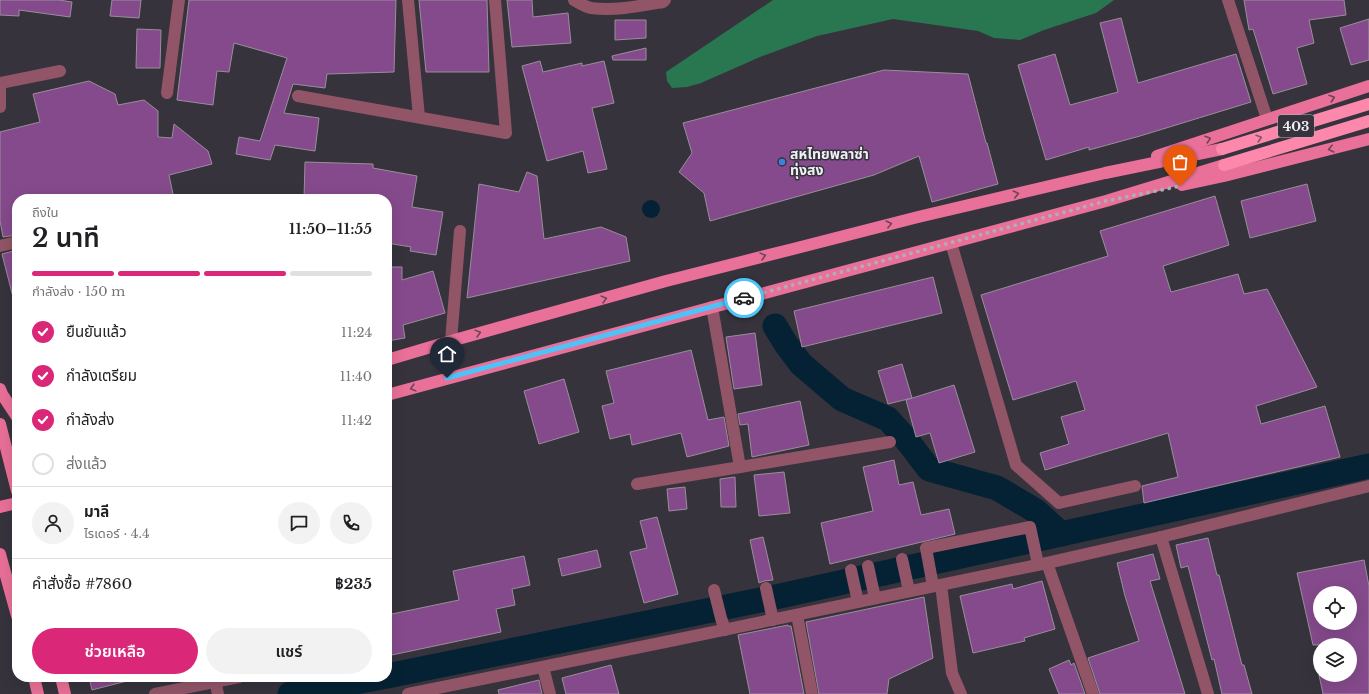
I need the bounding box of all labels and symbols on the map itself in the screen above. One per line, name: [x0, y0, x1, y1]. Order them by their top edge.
one-way arrow: [1328, 95, 1335, 103]
road number: 403: [1278, 115, 1314, 137]
one-way arrow: [1256, 134, 1263, 143]
one-way arrow: [1205, 135, 1212, 144]
one-way arrow: [1328, 144, 1334, 152]
place label: สหไทยพลาซ่า ทุ่งสง: [790, 145, 869, 179]
pin: [1163, 145, 1197, 186]
marker: สหไทยพลาซ่า ทุ่งสง: [777, 157, 787, 167]
one-way arrow: [1012, 191, 1019, 199]
one-way arrow: [886, 221, 892, 229]
one-way arrow: [760, 253, 766, 261]
courier: [724, 278, 764, 318]
one-way arrow: [600, 295, 607, 304]
one-way arrow: [475, 330, 481, 338]
pin: [430, 337, 464, 378]
one-way arrow: [410, 383, 417, 392]

